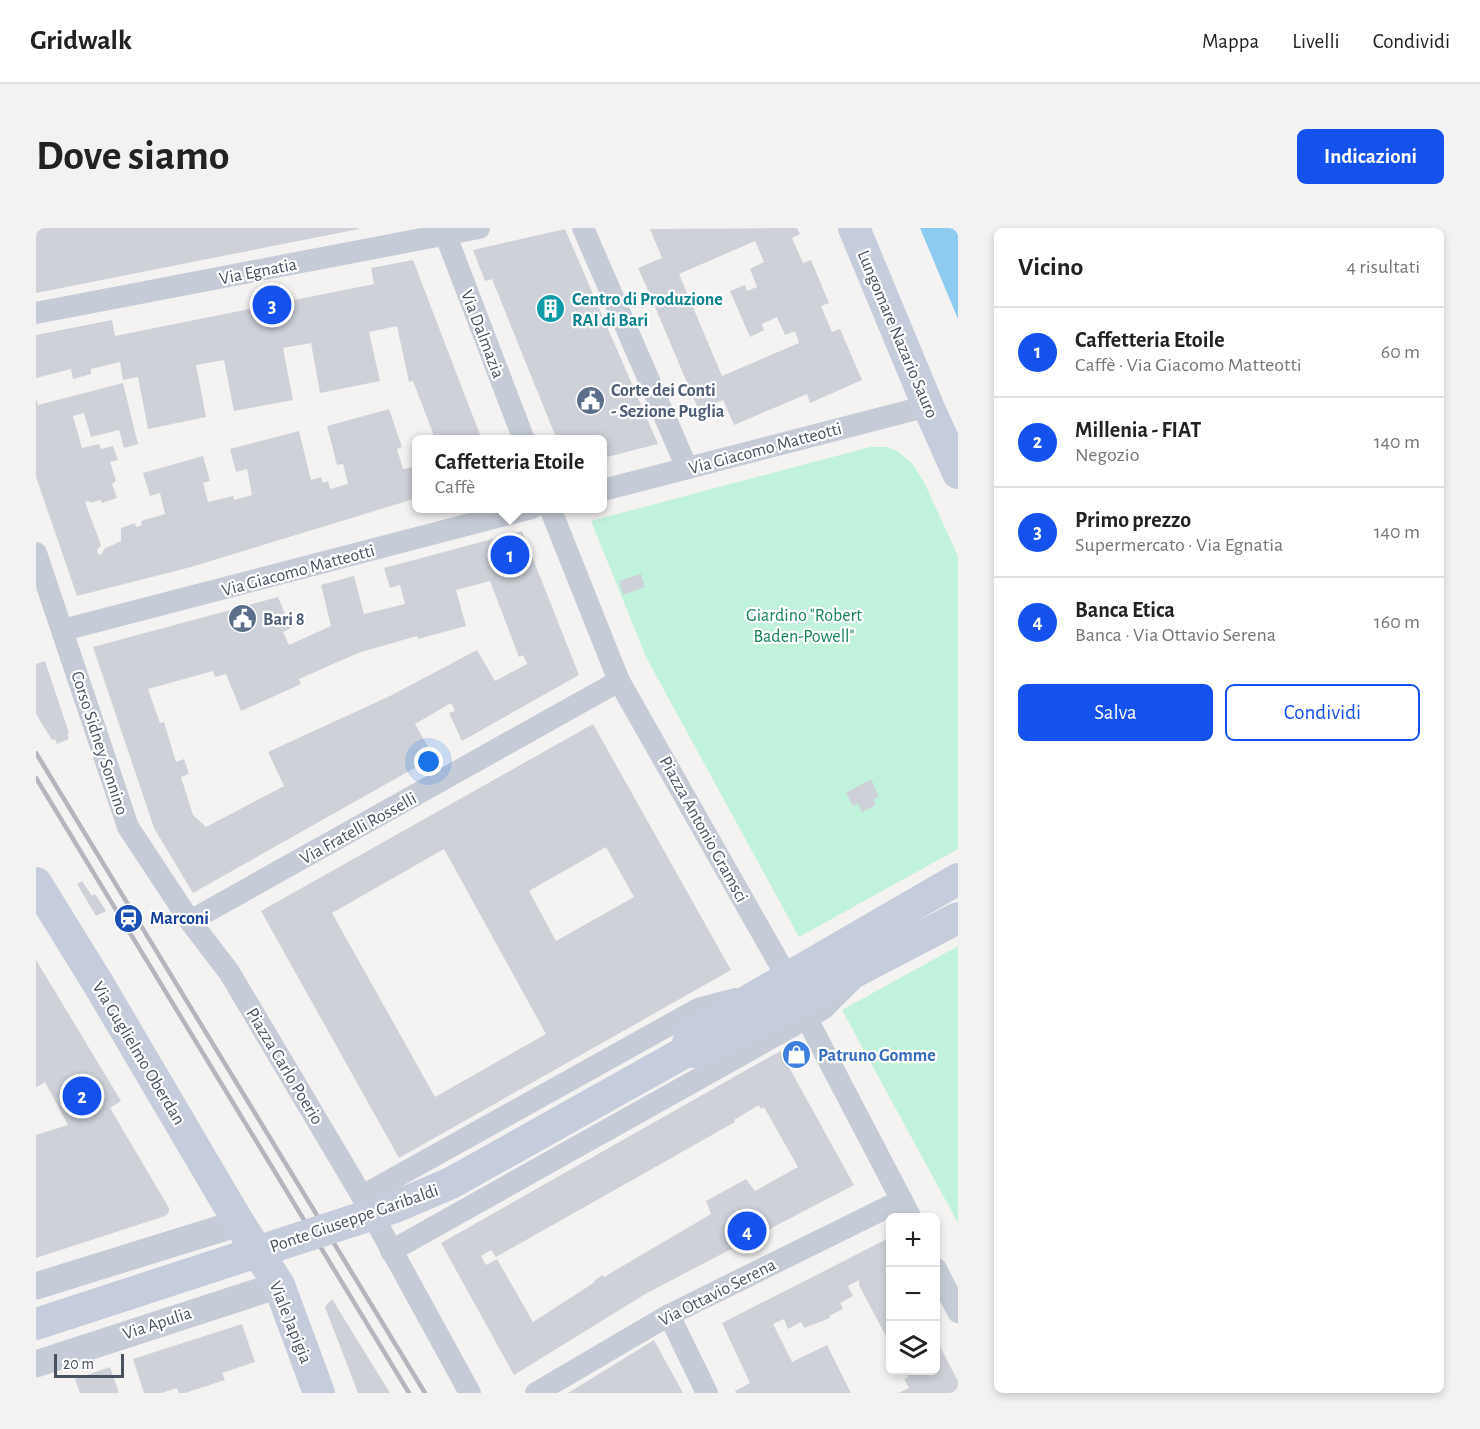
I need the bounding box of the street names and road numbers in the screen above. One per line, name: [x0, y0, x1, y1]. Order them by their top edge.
street label: Lungomare Nazario Sauro: [854, 248, 941, 421]
street label: Via Egnatia: [218, 256, 298, 288]
street label: Via Dalmazia: [457, 288, 507, 381]
street label: Via Giacomo Matteotti: [687, 420, 844, 478]
street label: Via Giacomo Matteotti: [220, 542, 377, 600]
street label: Corso Sidney Sonnino: [67, 669, 131, 818]
street label: Piazza Antonio Gramsci: [656, 753, 751, 905]
street label: Via Fratelli Rosselli: [297, 790, 420, 868]
street label: Via Guglielmo Oberdan: [88, 979, 188, 1128]
street label: Piazza Carlo Poerio: [242, 1005, 326, 1128]
street label: Ponte Giuseppe Garibaldi: [268, 1182, 441, 1256]
street label: Via Ottavio Serena: [656, 1256, 779, 1330]
street label: Viale Japigia: [265, 1279, 315, 1366]
street label: Via Apulia: [121, 1304, 194, 1344]

